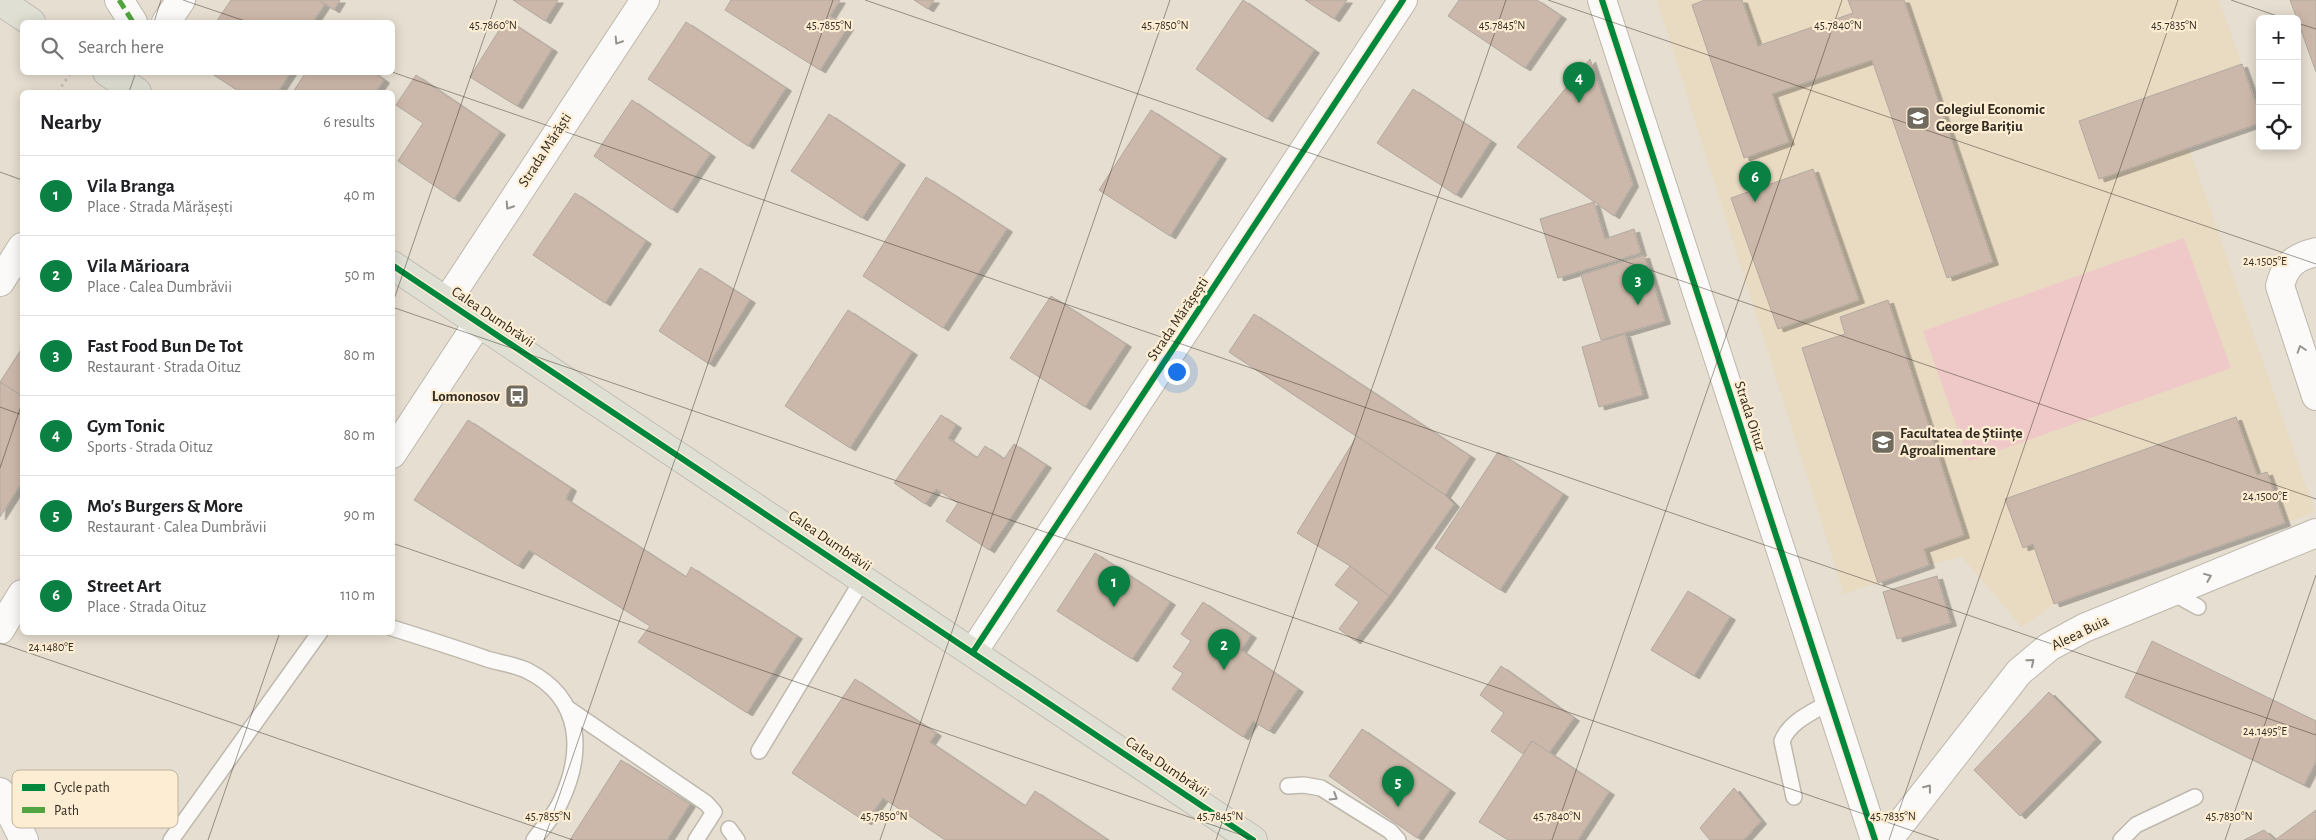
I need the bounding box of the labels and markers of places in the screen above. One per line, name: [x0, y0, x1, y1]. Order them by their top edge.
pin: 4: [1563, 62, 1595, 103]
place label: Colegiul Economic George Barițiu: [1936, 102, 2045, 135]
school or university icon: Colegiul Economic George Barițiu: [1905, 105, 1931, 131]
pin: 6: [1739, 161, 1771, 202]
pin: 3: [1622, 264, 1654, 305]
bus stop icon: Lomonosov: [504, 383, 530, 409]
place label: Lomonosov: [432, 389, 500, 404]
place label: Facultatea de Științe Agroalimentare: [1900, 426, 2023, 458]
school or university icon: Facultatea de Științe Agroalimentare: [1870, 429, 1896, 455]
pin: 1: [1098, 566, 1130, 607]
pin: 2: [1208, 629, 1240, 670]
pin: 5: [1382, 766, 1414, 807]

